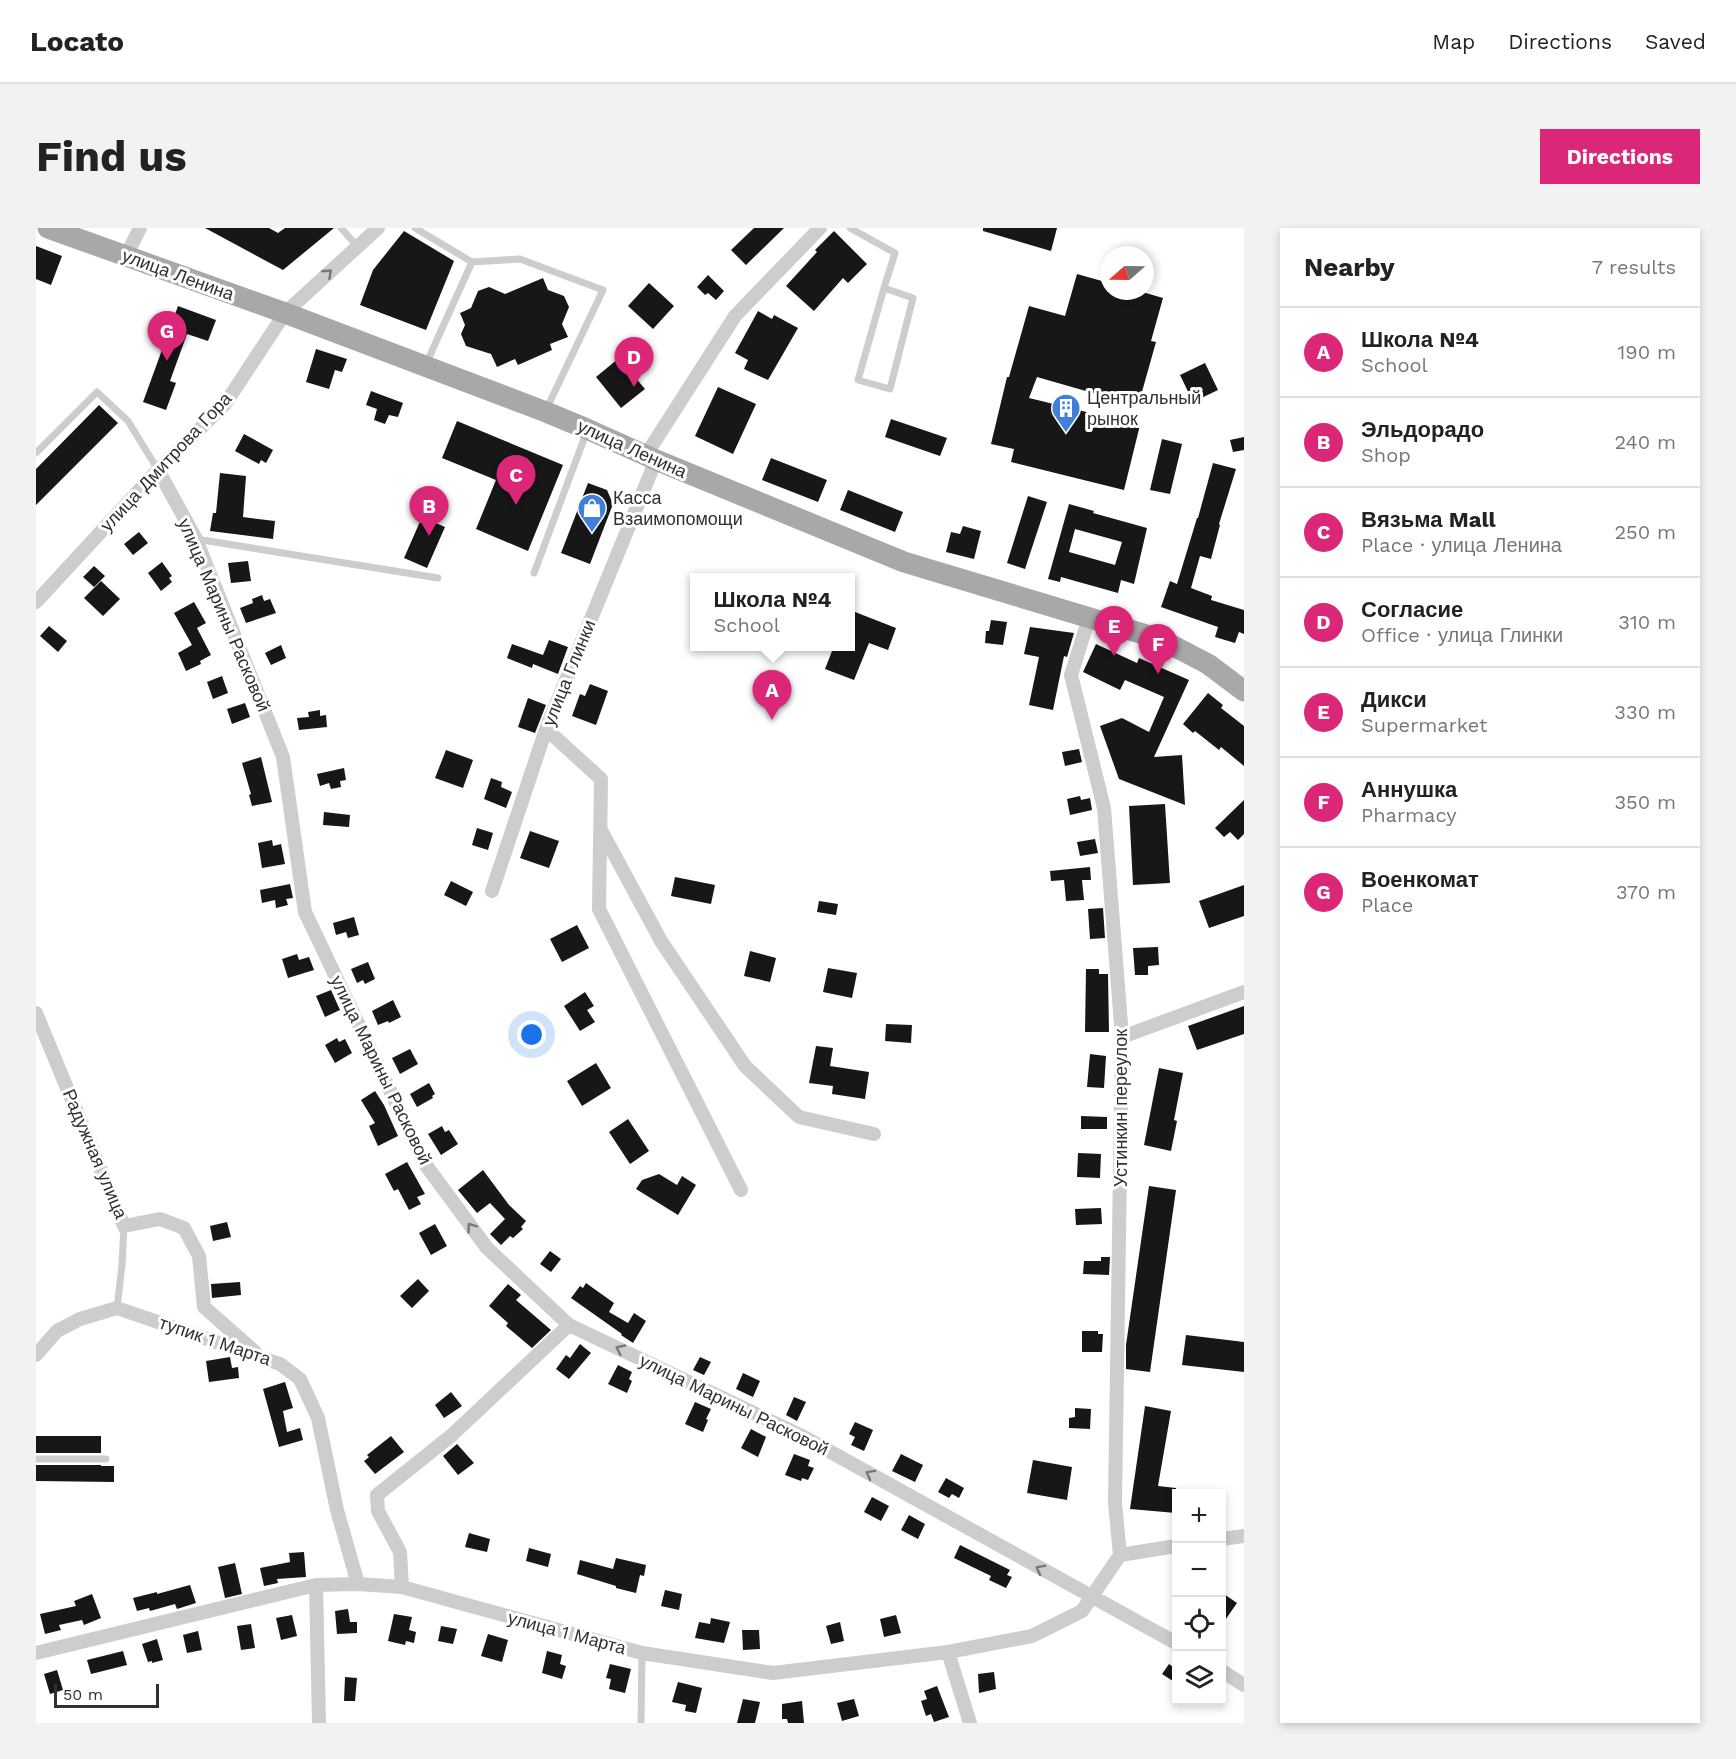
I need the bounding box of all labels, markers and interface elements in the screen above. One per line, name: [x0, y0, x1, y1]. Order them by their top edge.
text: Locato: [30, 25, 124, 58]
text: Map: [1432, 29, 1475, 54]
text: Directions: [1508, 29, 1612, 54]
text: Saved: [1645, 29, 1706, 54]
button: Directions: [1540, 129, 1700, 184]
text: Find us: [36, 132, 187, 181]
street label: улица Ленина: [119, 245, 238, 305]
north arrow: [1100, 246, 1154, 300]
text: Nearby: [1304, 252, 1395, 282]
text: 7 results: [1592, 255, 1676, 279]
one-way arrow: [321, 269, 331, 280]
pin: G: [148, 312, 186, 361]
text: Школа №4: [1361, 327, 1479, 352]
pin: D: [614, 338, 654, 387]
text: A: [1317, 340, 1330, 364]
text: 190 m: [1618, 340, 1676, 364]
text: School: [1361, 353, 1428, 377]
street label: улица Дмитрова Гора: [96, 387, 236, 536]
place label: Центральный рынок: [1087, 387, 1201, 429]
building icon: Центральный рынок: [1050, 392, 1082, 434]
street label: улица Ленина: [574, 415, 691, 482]
text: Эльдорадо: [1361, 417, 1484, 442]
text: B: [1317, 430, 1330, 454]
text: 240 m: [1614, 430, 1676, 454]
text: Shop: [1361, 443, 1411, 467]
pin: C: [496, 456, 536, 505]
pin: B: [410, 486, 448, 536]
place label: Касса Взаимопомощи: [613, 487, 743, 529]
shop icon: Касса Взаимопомощи: [576, 492, 608, 534]
text: Вязьма Mall: [1361, 507, 1496, 532]
street label: улица Марины Расковой: [174, 515, 275, 715]
text: C: [1317, 520, 1330, 544]
text: 250 m: [1614, 520, 1676, 544]
text: Place · улица Ленина: [1361, 533, 1562, 557]
popup: [690, 573, 855, 651]
text: Школа №4: [713, 587, 832, 612]
text: Согласие: [1361, 597, 1463, 622]
pin: E: [1094, 606, 1134, 656]
text: D: [1316, 610, 1331, 634]
text: 310 m: [1618, 610, 1676, 634]
text: School: [713, 613, 780, 637]
street label: улица Глинки: [538, 617, 599, 729]
text: Office · улица Глинки: [1361, 623, 1563, 647]
pin: F: [1138, 624, 1178, 674]
pin: A: [752, 670, 792, 720]
text: Дикси: [1361, 687, 1427, 712]
text: E: [1317, 700, 1330, 724]
text: 330 m: [1614, 700, 1676, 724]
text: Supermarket: [1361, 713, 1487, 737]
text: Аннушка: [1361, 777, 1457, 802]
text: F: [1317, 790, 1330, 814]
text: 350 m: [1614, 790, 1676, 814]
text: Pharmacy: [1361, 803, 1457, 827]
text: Военкомат: [1361, 867, 1479, 892]
text: G: [1316, 880, 1331, 904]
text: 370 m: [1616, 880, 1676, 904]
text: Place: [1361, 893, 1413, 917]
street label: улица Марины Расковой: [326, 972, 436, 1168]
your location: [517, 1020, 546, 1049]
street label: Устинкин переулок: [1110, 1029, 1131, 1187]
street label: Радужная улица: [59, 1086, 133, 1223]
one-way arrow: [468, 1223, 479, 1234]
street label: тупик 1 Марта: [156, 1312, 275, 1370]
one-way arrow: [616, 1345, 627, 1357]
street label: улица Марины Расковой: [636, 1350, 832, 1460]
one-way arrow: [866, 1470, 876, 1481]
map controls: [1172, 1489, 1226, 1705]
button: +: [1172, 1489, 1226, 1543]
button: −: [1172, 1543, 1226, 1597]
one-way arrow: [1036, 1565, 1046, 1576]
button: locate: [1172, 1597, 1226, 1651]
street label: улица 1 Марта: [506, 1607, 629, 1659]
button: layers: [1172, 1651, 1226, 1705]
scale bar: [54, 1681, 159, 1708]
text: 50 m: [63, 1685, 103, 1704]

